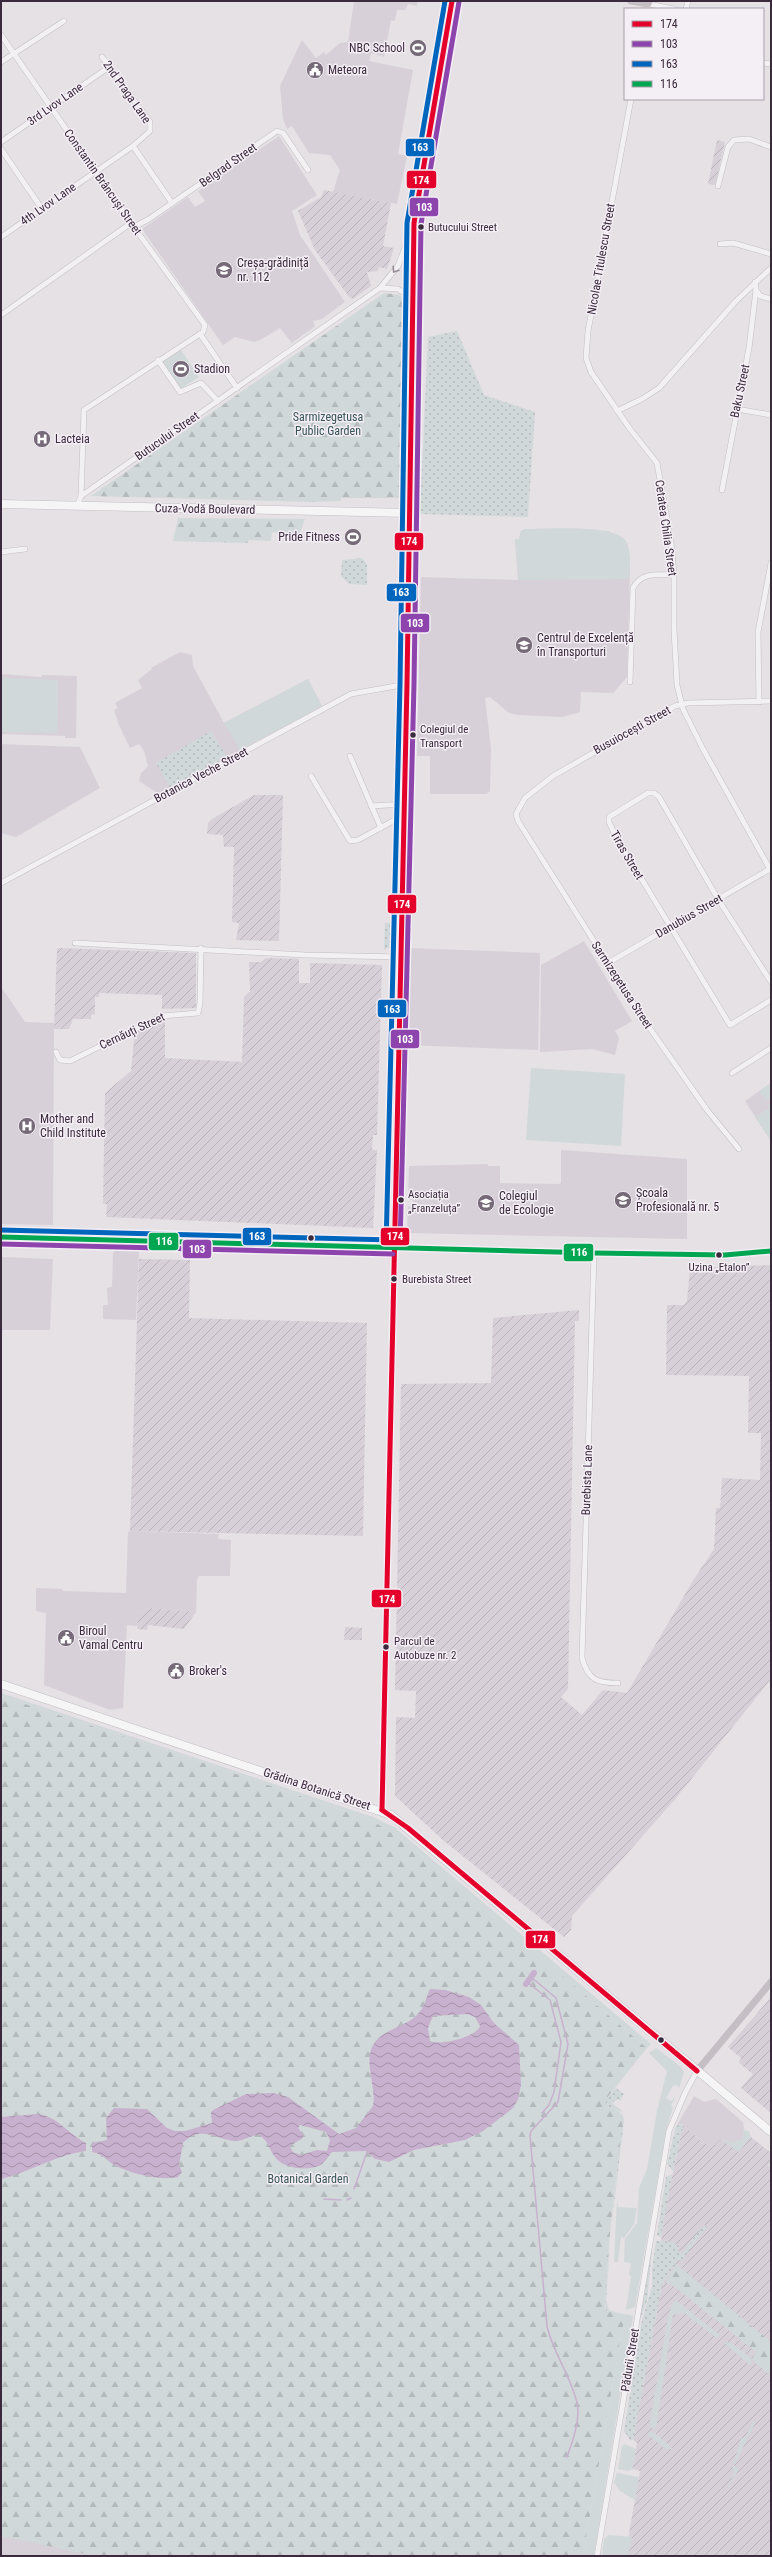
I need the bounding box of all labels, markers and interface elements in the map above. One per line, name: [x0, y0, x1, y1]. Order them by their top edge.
legend: [624, 8, 764, 100]
text: 174: [660, 17, 678, 31]
text: 103: [660, 37, 678, 51]
sports icon: NBC School: [408, 38, 428, 58]
place label: NBC School: [349, 41, 405, 55]
text: 163: [660, 57, 678, 71]
street label: 2nd Praga Lane: [100, 58, 154, 126]
public building icon: Meteora: [305, 60, 325, 80]
place label: Meteora: [328, 63, 367, 77]
text: 116: [660, 77, 678, 91]
street label: 3rd Lvov Lane: [24, 79, 86, 128]
street label: Constantin Brâncuși Street: [60, 126, 145, 239]
line badge: 163: [405, 138, 435, 157]
street label: Belgrad Street: [197, 140, 260, 190]
text: 163: [412, 141, 429, 154]
line badge: 174: [406, 170, 437, 189]
text: 174: [413, 174, 430, 187]
street label: 4th Lvov Lane: [17, 179, 79, 228]
line badge: 103: [409, 197, 439, 217]
text: 103: [416, 201, 433, 214]
street label: Nicolae Titulescu Street: [584, 202, 618, 316]
place label: Butucului Street: [428, 221, 497, 234]
marker: Butucului Street: [416, 222, 426, 232]
place label: Creșa-grădiniță nr. 112: [237, 256, 309, 284]
school or university icon: Creșa-grădiniță nr. 112: [214, 260, 234, 280]
one-way arrow: [393, 266, 400, 273]
sports icon: Stadion: [171, 359, 191, 379]
place label: Stadion: [194, 362, 230, 376]
street label: Baku Street: [727, 363, 753, 419]
street label: Butucului Street: [132, 408, 202, 463]
park label: Sarmizegetusa Public Garden: [293, 410, 363, 438]
hospital icon: Lacteia: [32, 429, 52, 449]
place label: Lacteia: [55, 432, 90, 446]
street label: Cetatea Chilia Street: [652, 479, 680, 577]
street label: Cuza-Vodă Boulevard: [155, 501, 255, 517]
sports icon: Pride Fitness: [343, 527, 363, 547]
place label: Pride Fitness: [278, 530, 340, 544]
line badge: 174: [394, 532, 424, 551]
text: 174: [401, 535, 418, 548]
line badge: 163: [386, 583, 417, 602]
text: 163: [393, 586, 410, 599]
line badge: 103: [400, 613, 430, 633]
text: 103: [407, 617, 424, 630]
place label: Centrul de Excelență în Transporturi: [536, 631, 634, 659]
school or university icon: Centrul de Excelență în Transporturi: [514, 635, 534, 655]
street label: Busuiocești Street: [591, 703, 674, 758]
place label: Colegiul de Transport: [420, 723, 468, 750]
marker: Colegiul de Transport: [408, 730, 418, 740]
street label: Botanica Veche Street: [152, 744, 251, 806]
street label: Tiras Street: [607, 828, 647, 882]
street label: Danubius Street: [653, 891, 725, 941]
line badge: 174: [387, 894, 417, 914]
text: 174: [394, 898, 411, 911]
street label: Sarmizegetusa Street: [589, 939, 656, 1032]
line badge: 163: [377, 999, 407, 1018]
text: 163: [384, 1003, 401, 1016]
street label: Cernăuți Street: [97, 1010, 168, 1053]
line badge: 103: [390, 1029, 420, 1049]
text: 103: [397, 1033, 414, 1046]
place label: Mother and Child Institute: [40, 1112, 106, 1140]
hospital icon: Mother and Child Institute: [17, 1116, 37, 1136]
place label: Școala Profesională nr. 5: [636, 1186, 719, 1214]
place label: Asociația „Franzeluța”: [408, 1188, 460, 1215]
place label: Colegiul de Ecologie: [499, 1189, 554, 1217]
school or university icon: Școala Profesională nr. 5: [613, 1190, 633, 1210]
school or university icon: Colegiul de Ecologie: [476, 1193, 496, 1213]
marker: Asociația „Franzeluța”: [396, 1195, 406, 1205]
line badge: 163: [242, 1227, 272, 1246]
line badge: 174: [380, 1227, 410, 1246]
text: 163: [249, 1230, 266, 1243]
text: 174: [387, 1230, 404, 1243]
line badge: 116: [148, 1232, 179, 1251]
unlabelled marker: [306, 1233, 316, 1243]
text: 116: [156, 1235, 173, 1248]
line badge: 103: [182, 1239, 212, 1259]
text: 103: [189, 1243, 206, 1256]
line badge: 116: [563, 1243, 594, 1262]
text: 116: [571, 1246, 588, 1259]
marker: Uzina „Etalon”: [714, 1250, 724, 1260]
place label: Uzina „Etalon”: [689, 1261, 750, 1274]
place label: Burebista Street: [402, 1273, 472, 1286]
marker: Burebista Street: [389, 1274, 399, 1284]
street label: Burebista Lane: [579, 1444, 595, 1516]
line badge: 174: [371, 1589, 402, 1608]
text: 174: [379, 1593, 396, 1606]
place label: Biroul Vamal Centru: [79, 1624, 143, 1652]
public building icon: Biroul Vamal Centru: [56, 1628, 76, 1648]
place label: Parcul de Autobuze nr. 2: [394, 1635, 456, 1662]
marker: Parcul de Autobuze nr. 2: [381, 1642, 391, 1652]
public building icon: Broker's: [166, 1661, 186, 1681]
place label: Broker's: [189, 1664, 227, 1678]
street label: Grădina Botanică Street: [262, 1765, 373, 1813]
line badge: 174: [525, 1930, 556, 1949]
text: 174: [532, 1933, 549, 1946]
unlabelled marker: [656, 2035, 666, 2045]
park label: Botanical Garden: [267, 2172, 349, 2186]
street label: Pădurii Street: [618, 2327, 642, 2393]

